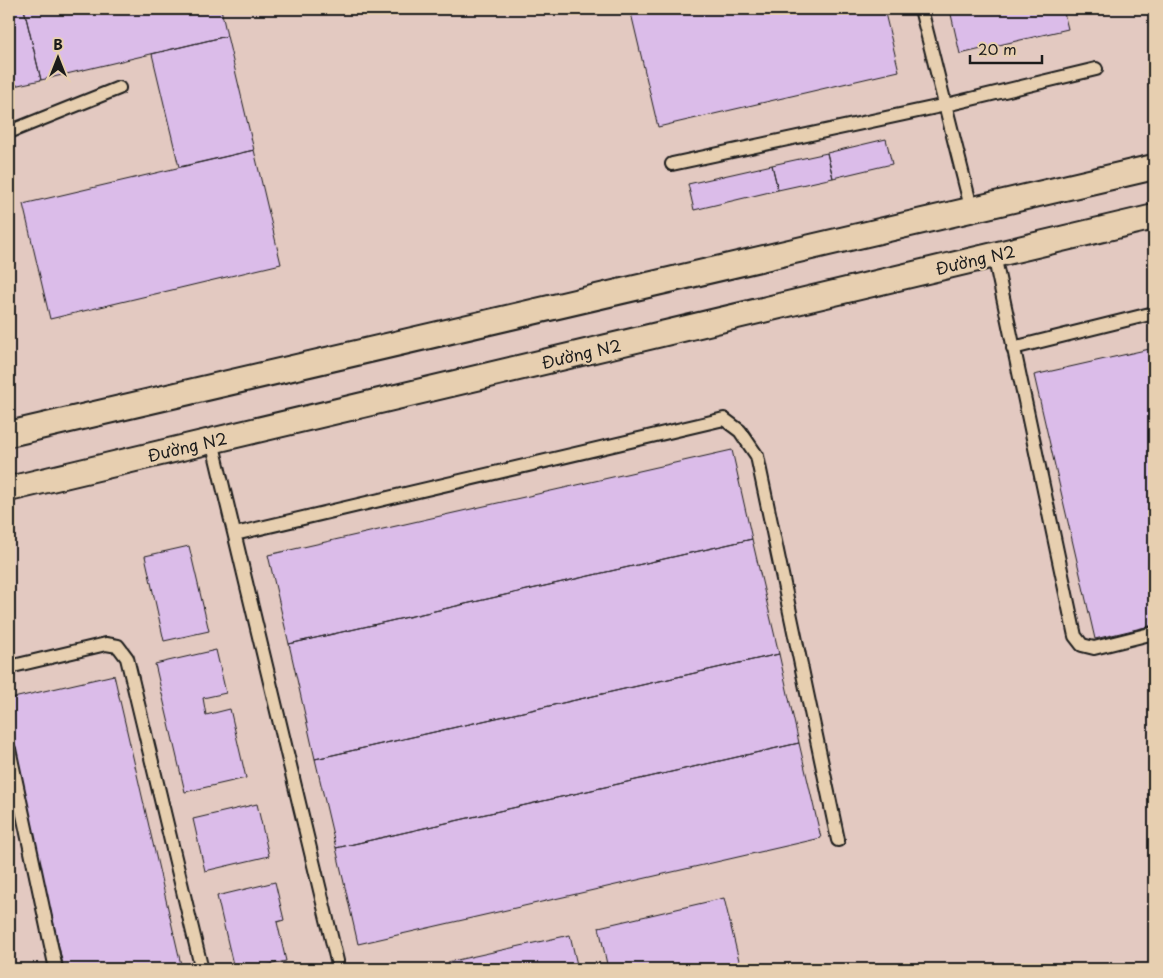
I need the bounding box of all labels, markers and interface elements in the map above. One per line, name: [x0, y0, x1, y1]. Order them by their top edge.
north arrow: [32, 32, 82, 82]
scale bar: [970, 32, 1043, 64]
text: B: [53, 34, 63, 55]
text: 20 m: [978, 37, 1017, 60]
street label: Đường N2: [933, 238, 1017, 280]
street label: Đường N2: [539, 332, 623, 374]
street label: Đường N2: [145, 425, 229, 467]

